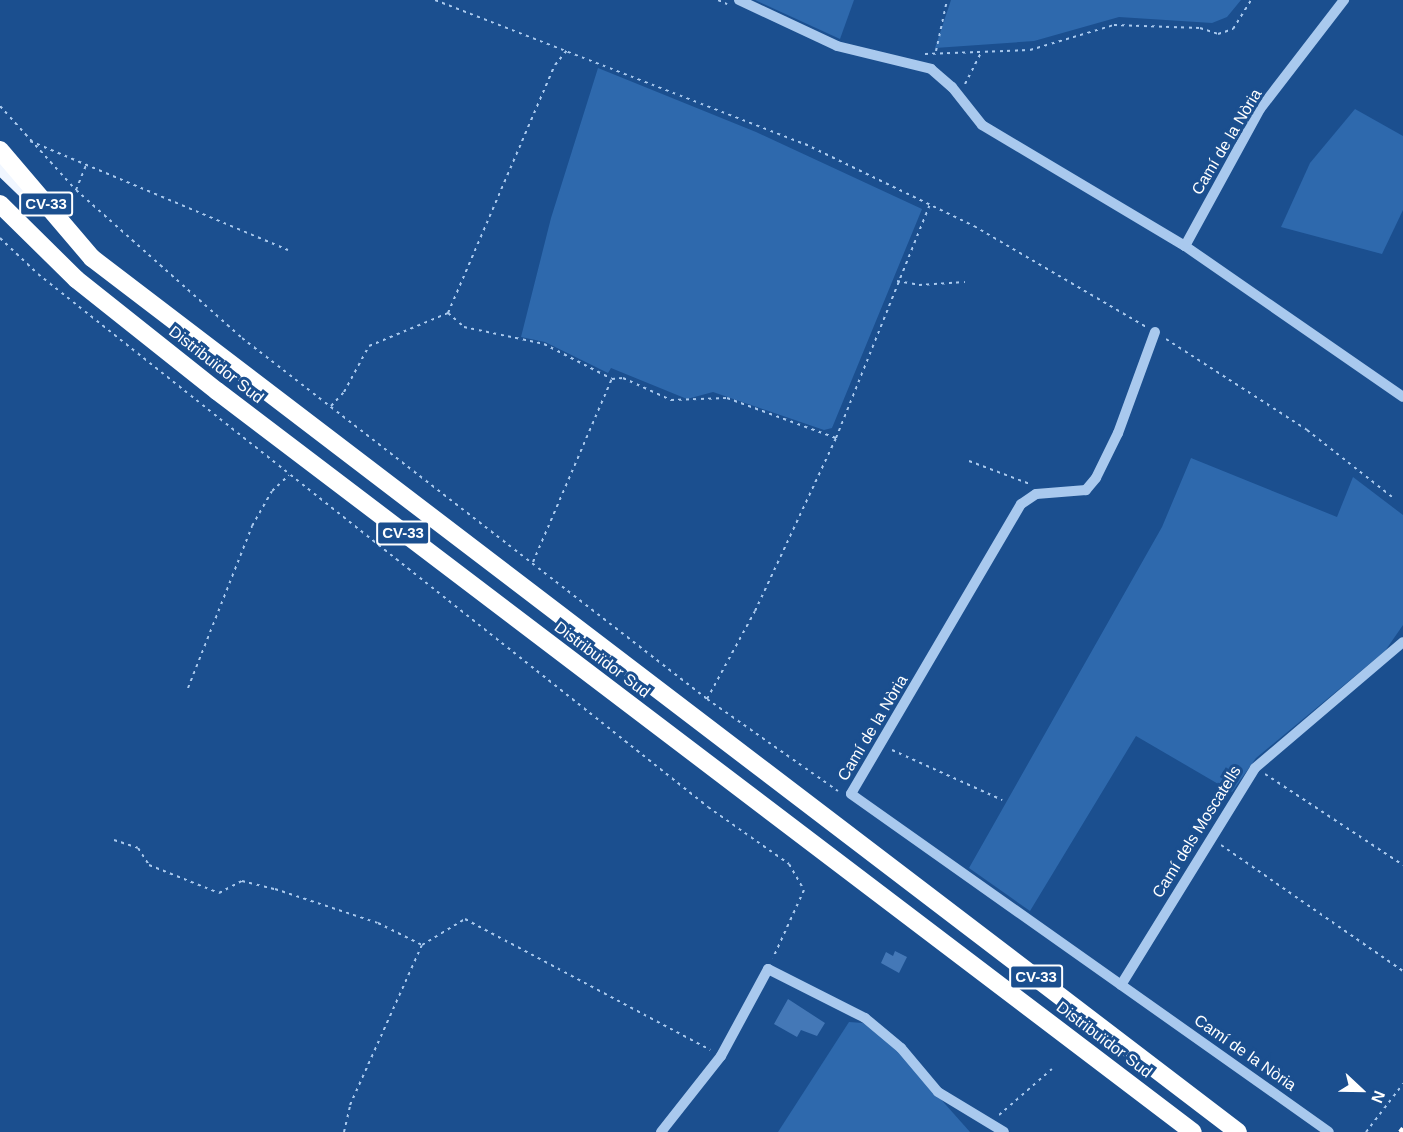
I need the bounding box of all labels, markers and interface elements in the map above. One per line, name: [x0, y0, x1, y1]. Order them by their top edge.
street label: Camí de la Nòria: [1188, 86, 1266, 198]
road number: CV-33: [19, 192, 73, 216]
street label: Distribuïdor Sud: [165, 322, 267, 408]
road number: CV-33: [376, 521, 430, 545]
street label: Distribuïdor Sud: [550, 618, 654, 702]
street label: Camí de la Nòria: [834, 672, 912, 784]
street label: Camí dels Moscatells: [1149, 762, 1245, 902]
road number: CV-33: [1009, 965, 1063, 989]
street label: Distribuïdor Sud: [1052, 998, 1156, 1082]
street label: Camí de la Nòria: [1190, 1011, 1300, 1095]
north arrow: [1331, 1060, 1391, 1120]
text: N: [1368, 1088, 1388, 1105]

